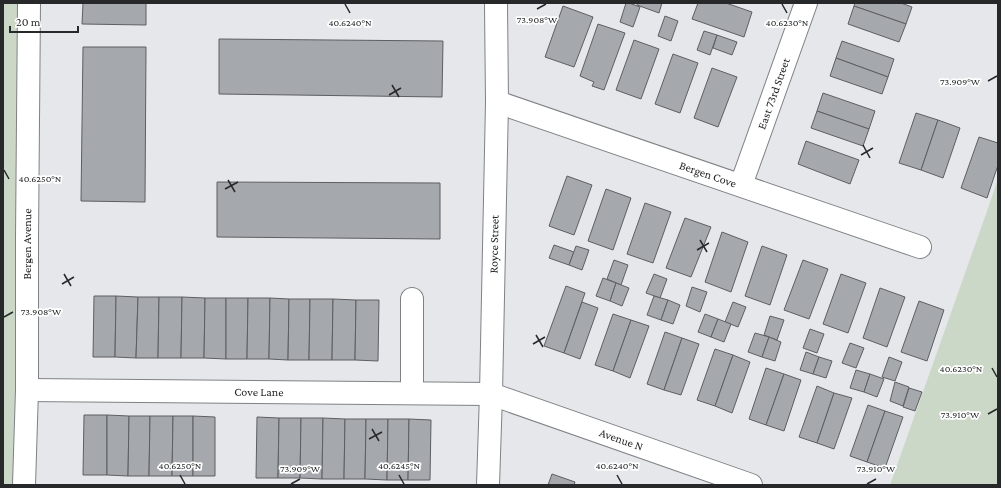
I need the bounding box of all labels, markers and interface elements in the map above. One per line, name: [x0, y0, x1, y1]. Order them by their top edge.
scale bar: [10, 8, 78, 34]
text: 73.908°W: [517, 14, 558, 25]
text: 20 m: [16, 15, 41, 29]
text: 40.6240°N: [328, 17, 372, 28]
text: 40.6230°N: [766, 17, 809, 28]
street label: East 73rd Street: [754, 55, 793, 131]
text: 73.909°W: [940, 76, 981, 87]
street label: Bergen Cove: [678, 158, 738, 191]
text: 40.6250°N: [19, 173, 62, 184]
street label: Bergen Avenue: [20, 208, 34, 280]
street label: Royce Street: [486, 214, 502, 273]
text: 73.908°W: [21, 306, 62, 317]
text: 40.6230°N: [940, 363, 983, 374]
street label: Cove Lane: [234, 385, 284, 399]
text: 73.910°W: [941, 409, 980, 420]
street label: Avenue N: [597, 425, 645, 454]
text: 40.6250°N: [159, 460, 202, 471]
text: 40.6245°N: [378, 460, 420, 471]
text: 40.6240°N: [595, 460, 639, 471]
text: 73.909°W: [280, 463, 321, 474]
text: 73.910°W: [857, 463, 896, 474]

